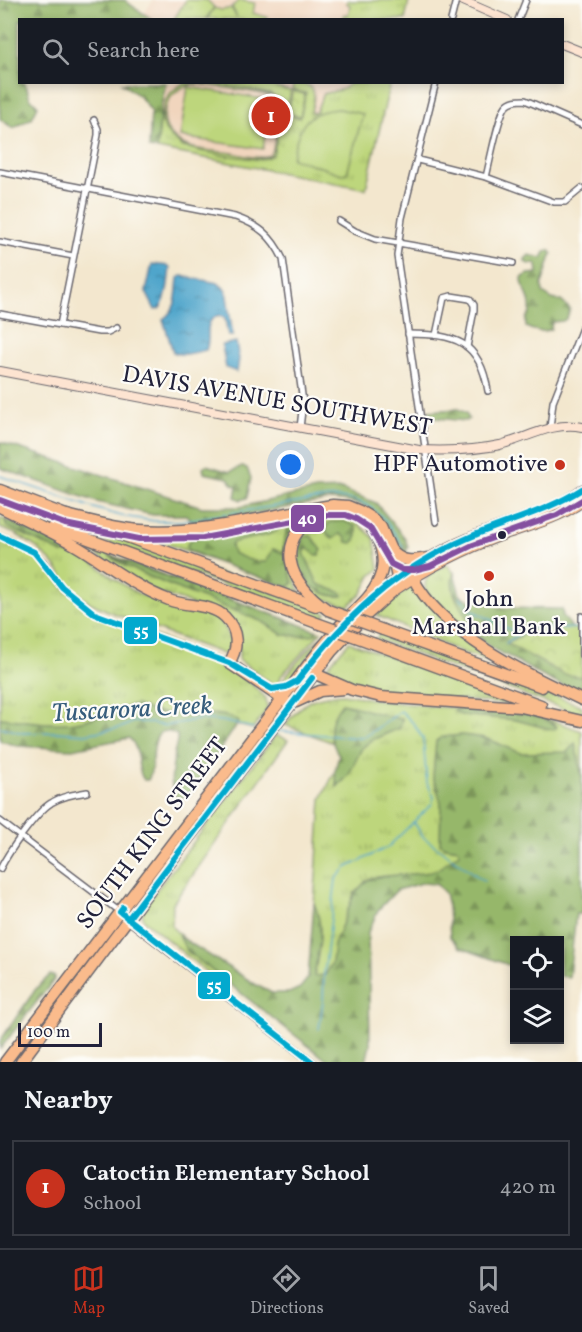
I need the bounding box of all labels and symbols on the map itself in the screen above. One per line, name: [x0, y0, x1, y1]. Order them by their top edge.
pin: 1: [252, 94, 290, 138]
street label: DAVIS AVENUE SOUTHWEST: [119, 358, 435, 446]
place label: HPF Automotive: [373, 448, 548, 482]
your location: [276, 450, 305, 479]
marker: HPF Automotive: [553, 458, 567, 472]
line badge: 40: [290, 504, 325, 533]
text: 40: [297, 509, 317, 531]
unlabelled marker: [496, 529, 508, 541]
marker: John Marshall Bank: [482, 569, 496, 583]
place label: John Marshall Bank: [412, 583, 566, 645]
line badge: 55: [123, 616, 158, 645]
text: 55: [133, 621, 149, 643]
water label: Tuscarora Creek: [51, 688, 213, 732]
street label: SOUTH KING STREET: [69, 731, 237, 937]
line badge: 55: [197, 971, 231, 1000]
text: 55: [206, 976, 222, 998]
scale bar: [18, 1020, 102, 1048]

